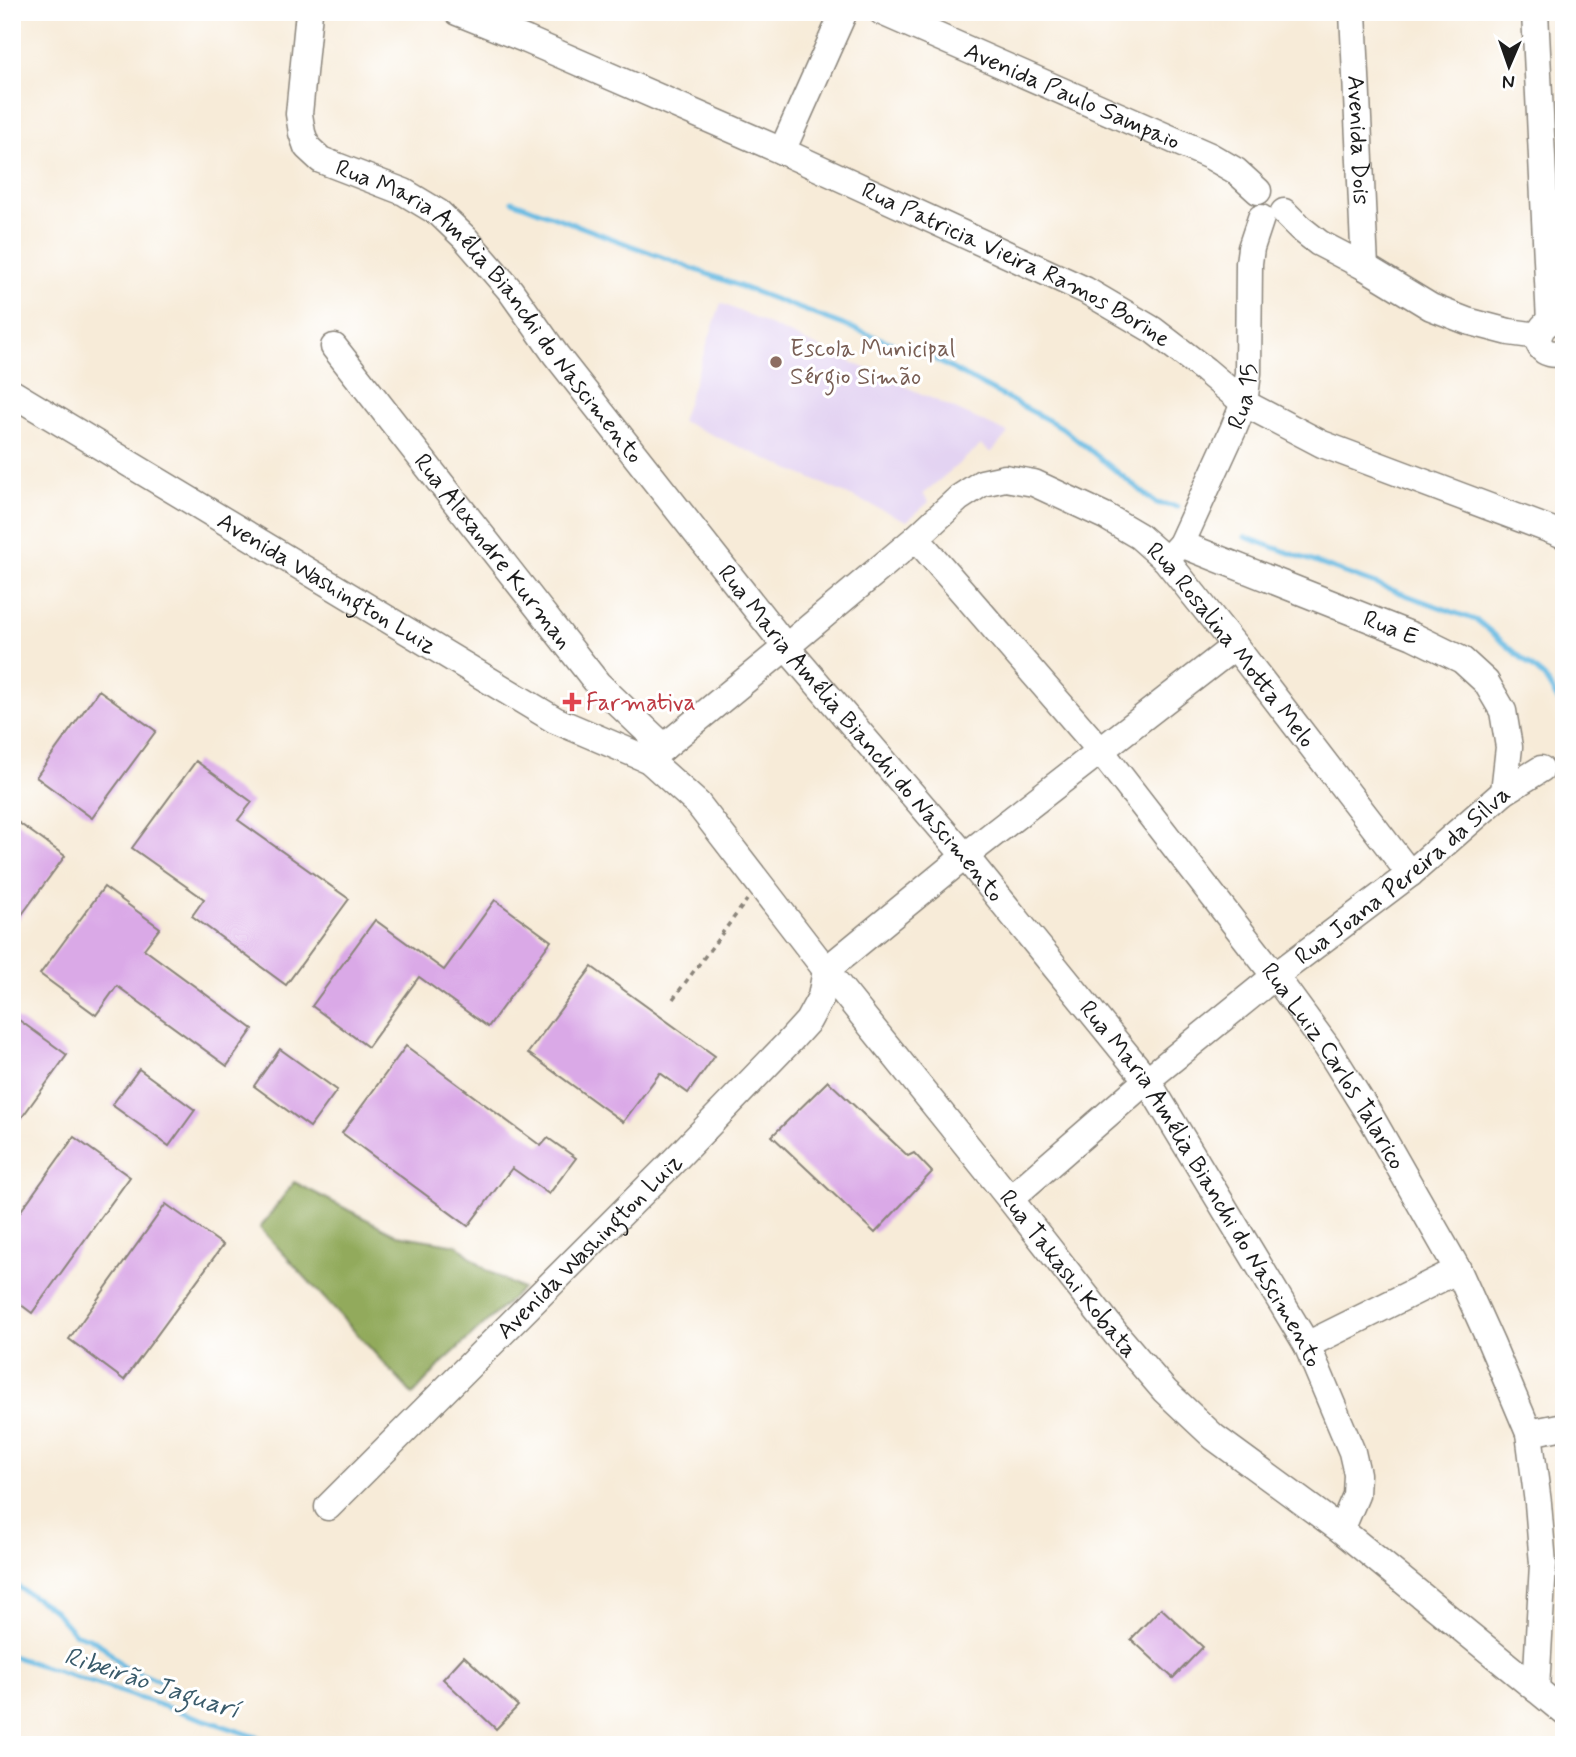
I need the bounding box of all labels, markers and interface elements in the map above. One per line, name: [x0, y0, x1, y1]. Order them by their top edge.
north arrow: [1474, 32, 1544, 102]
street label: Avenida Paulo Sampaio: [959, 36, 1185, 158]
text: N: [1502, 69, 1515, 94]
street label: Avenida Dois: [1339, 74, 1376, 206]
street label: Rua Maria Amélia Bianchi do Nascimento: [331, 153, 650, 470]
street label: Rua Patricia Vieira Ramos Borine: [856, 176, 1177, 355]
place label: Escola Municipal Sérgio Simão: [790, 334, 956, 396]
marker: Escola Municipal Sérgio Simão: [768, 354, 784, 370]
street label: Rua 15: [1221, 364, 1265, 434]
street label: Rua Alexandre Kurman: [406, 448, 579, 656]
street label: Avenida Washington Luiz: [211, 506, 442, 662]
street label: Rua Rosalina Motta Melo: [1139, 536, 1322, 755]
street label: Rua Maria Amélia Bianchi do Nascimento: [710, 559, 1010, 909]
street label: Rua E: [1358, 604, 1423, 654]
place label: Farmativa: [586, 688, 696, 719]
marker: Farmativa: [564, 694, 580, 710]
street label: Rua Joana Pereira da Silva: [1289, 779, 1518, 973]
street label: Rua Luiz Carlos Talarico: [1253, 957, 1412, 1176]
street label: Rua Maria Amélia Bianchi do Nascimento: [1072, 995, 1329, 1372]
street label: Avenida Washington Luiz: [490, 1148, 690, 1347]
street label: Rua Takashi Kobata: [991, 1184, 1144, 1365]
water label: Ribeirão Jaguarí: [59, 1640, 246, 1732]

